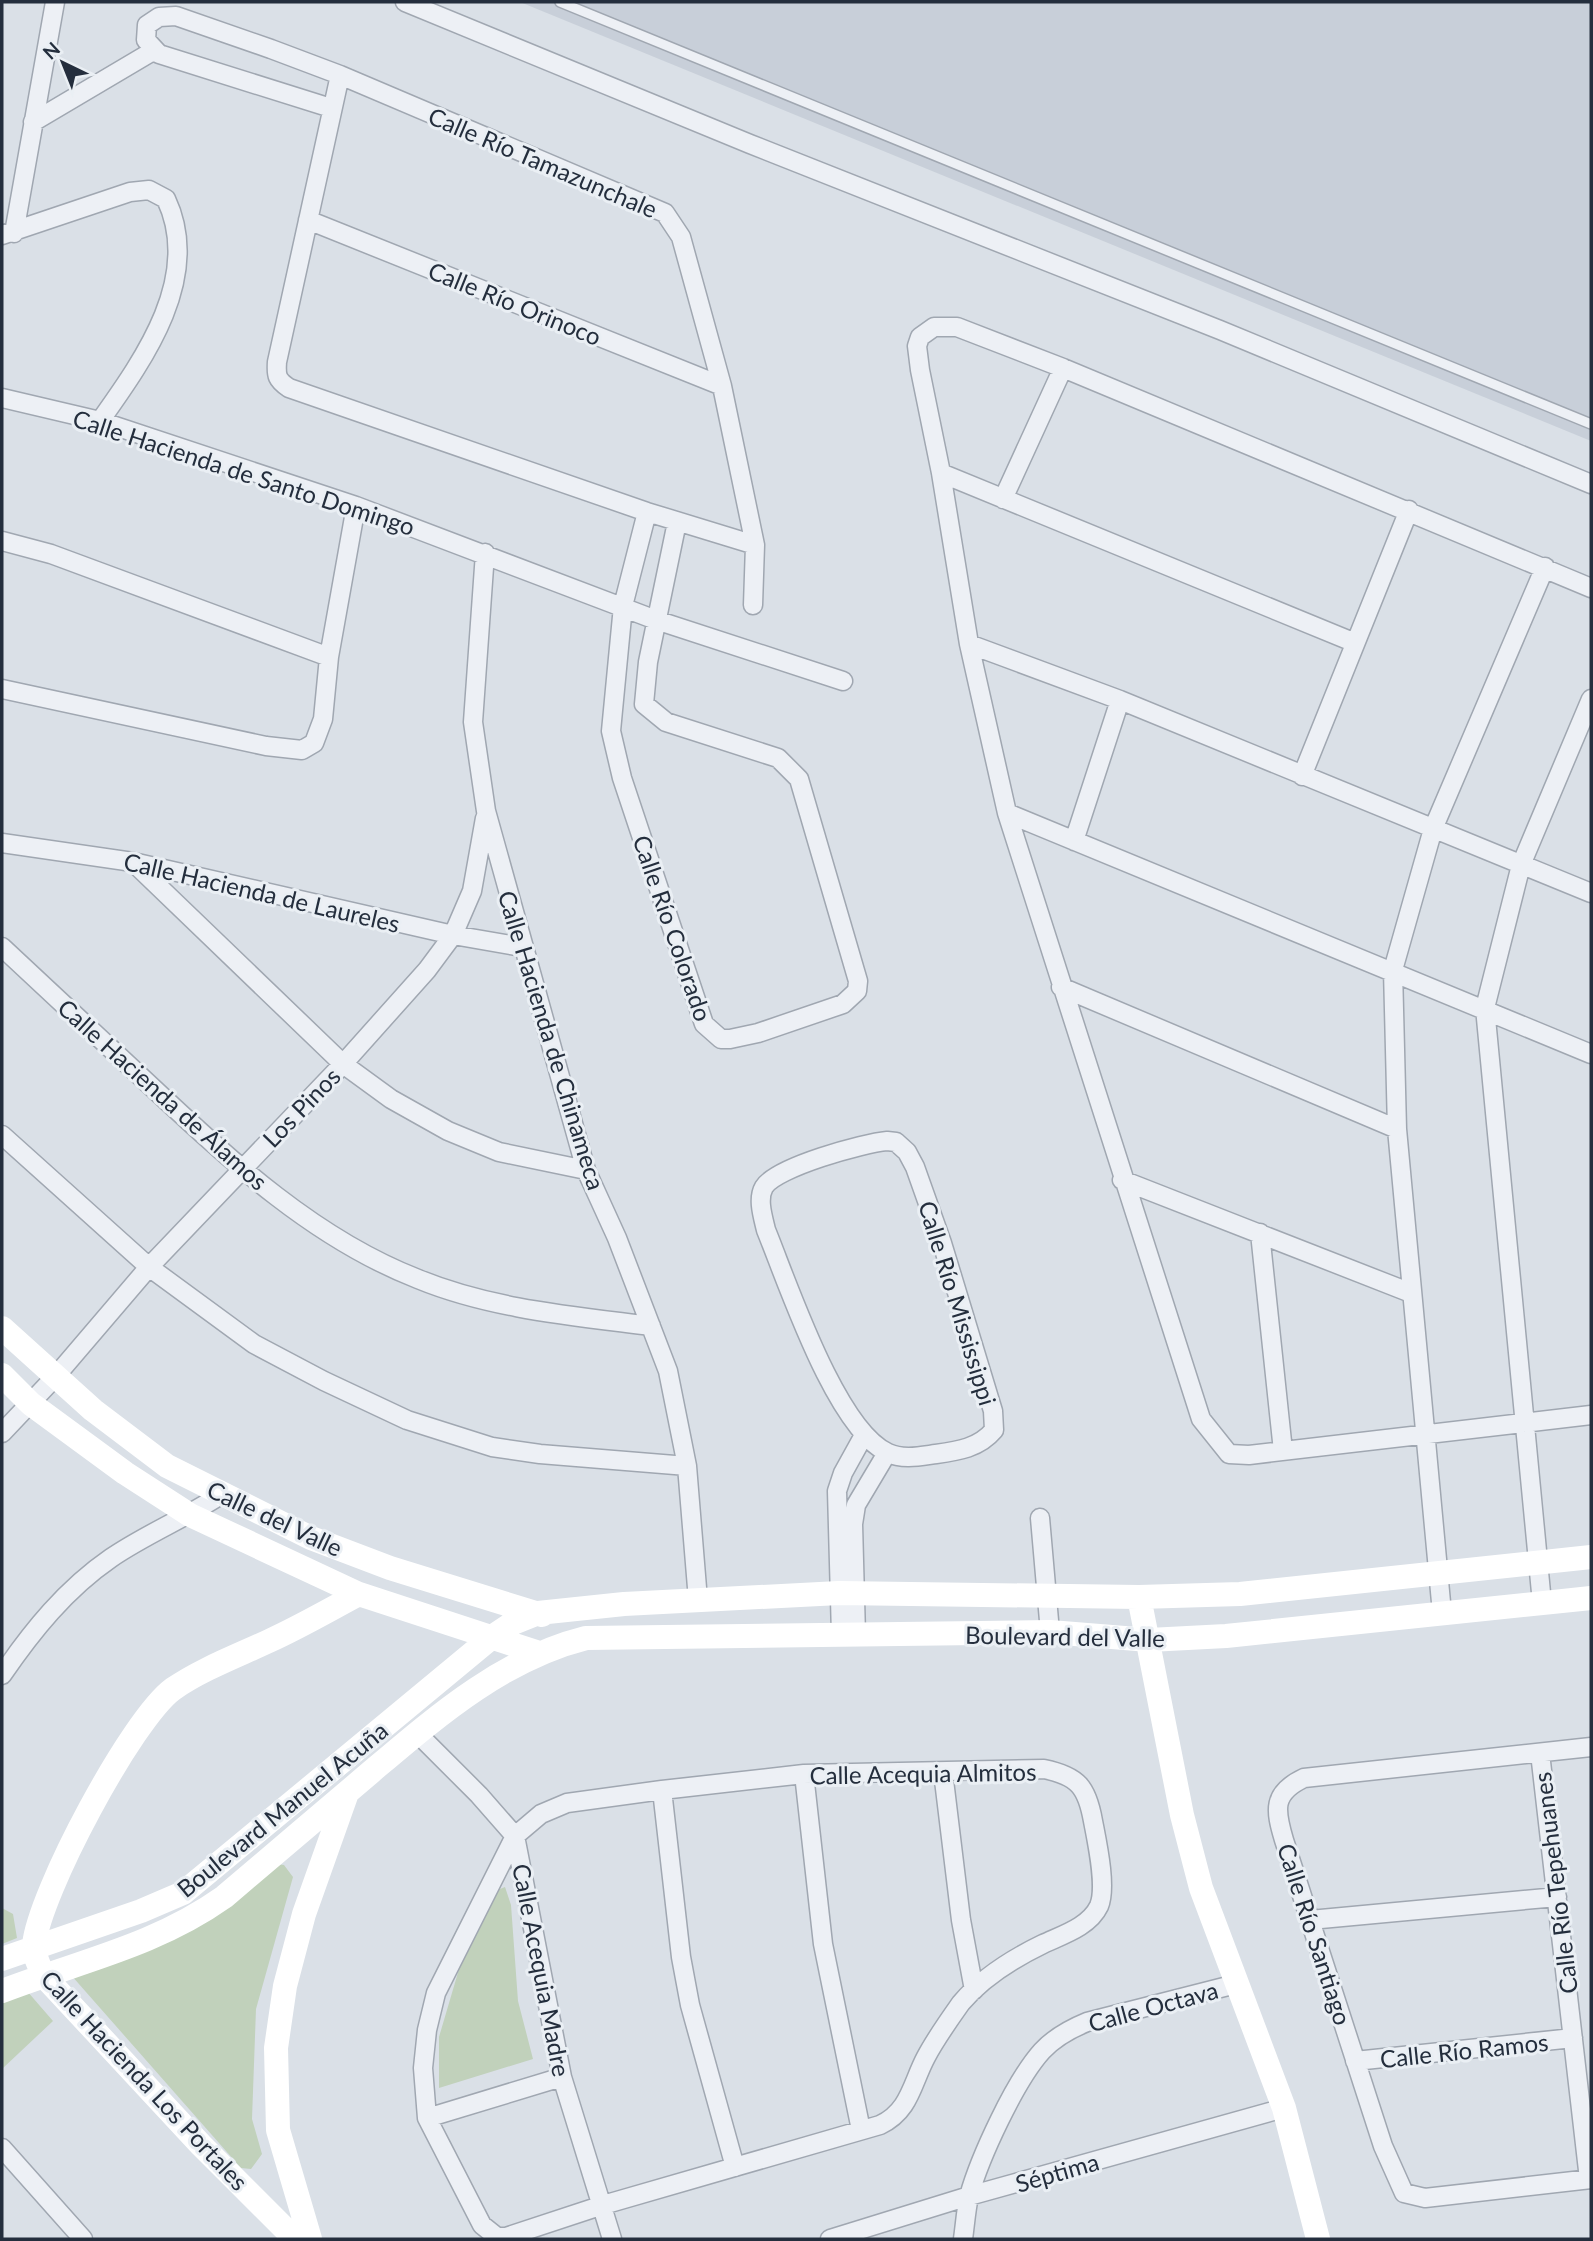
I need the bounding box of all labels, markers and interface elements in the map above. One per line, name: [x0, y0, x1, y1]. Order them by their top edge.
north arrow: [28, 28, 98, 98]
text: N: [38, 37, 64, 64]
street label: Calle Río Tamazunchale: [424, 101, 662, 223]
street label: Calle Río Orinoco: [424, 255, 606, 351]
street label: Calle Hacienda de Santo Domingo: [69, 403, 419, 541]
street label: Calle Río Colorado: [628, 831, 718, 1025]
street label: Calle Hacienda de Laureles: [121, 846, 403, 938]
street label: Calle Hacienda de Chinameca: [493, 887, 611, 1193]
street label: Calle Hacienda de Álamos: [52, 992, 274, 1196]
street label: Los Pinos: [256, 1061, 346, 1153]
street label: Calle Río Mississippi: [913, 1197, 1003, 1409]
street label: Calle del Valle: [203, 1474, 347, 1562]
street label: Boulevard del Valle: [965, 1620, 1165, 1652]
street label: Boulevard Manuel Acuña: [171, 1715, 393, 1903]
street label: Calle Acequia Almitos: [809, 1757, 1037, 1789]
street label: Calle Río Tepehuanes: [1527, 1771, 1583, 1995]
street label: Calle Río Santiago: [1272, 1840, 1358, 2028]
street label: Calle Acequia Madre: [507, 1861, 577, 2079]
street label: Calle Hacienda Los Portales: [36, 1964, 254, 2196]
street label: Calle Octava: [1085, 1975, 1221, 2037]
street label: Calle Río Ramos: [1378, 2027, 1550, 2073]
street label: Séptima: [1012, 2146, 1102, 2198]

